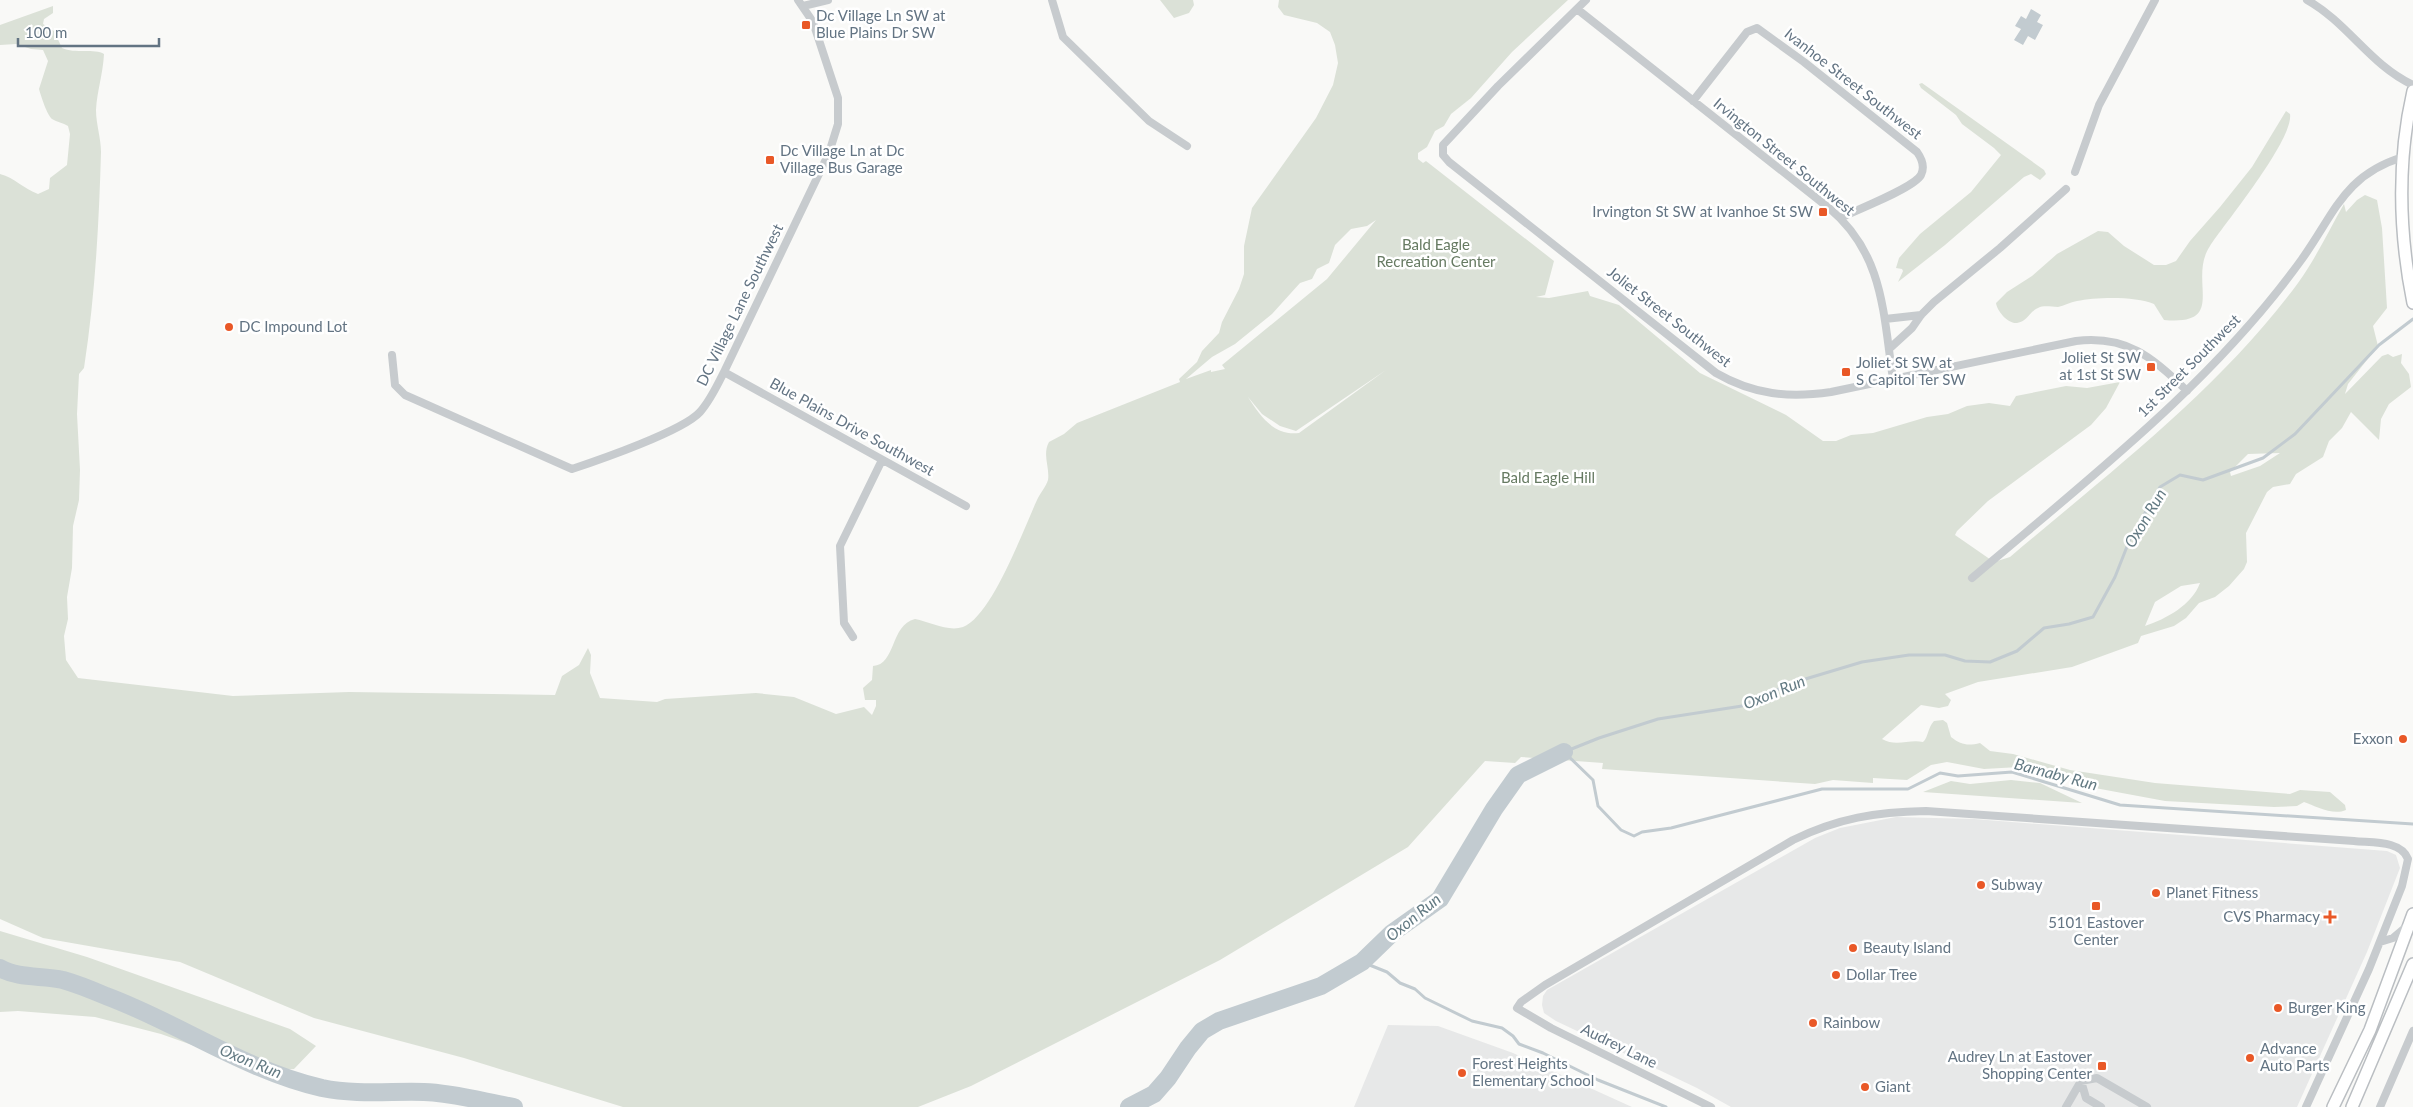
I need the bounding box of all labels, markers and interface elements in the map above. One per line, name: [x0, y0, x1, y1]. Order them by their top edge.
place label: Dc Village Ln SW at Blue Plains Dr SW: [816, 6, 946, 41]
scale bar: [18, 15, 159, 47]
marker: Dc Village Ln SW at Blue Plains Dr SW: [800, 19, 812, 31]
text: 100 m: [25, 23, 67, 41]
street label: Ivanhoe Street Southwest: [1781, 24, 1926, 143]
street label: Irvington Street Southwest: [1710, 94, 1859, 219]
place label: Dc Village Ln at Dc Village Bus Garage: [780, 141, 904, 176]
marker: Dc Village Ln at Dc Village Bus Garage: [764, 154, 776, 166]
place label: Irvington St SW at Ivanhoe St SW: [1592, 202, 1813, 220]
marker: Irvington St SW at Ivanhoe St SW: [1817, 206, 1829, 218]
street label: DC Village Lane Southwest: [692, 220, 786, 388]
park label: Bald Eagle Recreation Center: [1376, 235, 1496, 270]
street label: Joliet Street Southwest: [1604, 262, 1736, 371]
street label: 1st Street Southwest: [2133, 310, 2244, 420]
place label: DC Impound Lot: [239, 317, 348, 335]
marker: DC Impound Lot: [223, 321, 235, 333]
place label: Joliet St SW at 1st St SW: [2059, 348, 2141, 383]
place label: Joliet St SW at S Capitol Ter SW: [1856, 353, 1966, 388]
marker: Joliet St SW at 1st St SW: [2145, 361, 2157, 373]
marker: Joliet St SW at S Capitol Ter SW: [1840, 366, 1852, 378]
street label: Blue Plains Drive Southwest: [767, 373, 938, 479]
park label: Bald Eagle Hill: [1501, 468, 1595, 486]
water label: Oxon Run: [2120, 485, 2170, 551]
water label: Oxon Run: [1740, 671, 1808, 713]
place label: Exxon: [2353, 729, 2393, 747]
marker: Exxon: [2397, 733, 2409, 745]
water label: Barnaby Run: [2013, 753, 2100, 794]
place label: Subway: [1991, 875, 2043, 893]
marker: Subway: [1975, 879, 1987, 891]
place label: Planet Fitness: [2166, 883, 2258, 901]
marker: Planet Fitness: [2150, 887, 2162, 899]
water label: Oxon Run: [1381, 889, 1444, 945]
marker: 5101 Eastover Center: [2090, 900, 2102, 912]
place label: CVS Pharmacy: [2223, 907, 2320, 925]
marker: CVS Pharmacy: [2324, 911, 2336, 923]
place label: 5101 Eastover Center: [2048, 913, 2144, 948]
place label: Beauty Island: [1863, 938, 1951, 956]
marker: Beauty Island: [1847, 942, 1859, 954]
place label: Dollar Tree: [1846, 965, 1917, 983]
marker: Dollar Tree: [1830, 969, 1842, 981]
place label: Burger King: [2288, 998, 2366, 1016]
marker: Burger King: [2272, 1002, 2284, 1014]
place label: Rainbow: [1823, 1013, 1881, 1031]
marker: Rainbow: [1807, 1017, 1819, 1029]
street label: Audrey Lane: [1579, 1019, 1660, 1071]
place label: Advance Auto Parts: [2260, 1039, 2330, 1074]
water label: Oxon Run: [217, 1040, 285, 1082]
place label: Audrey Ln at Eastover Shopping Center: [1948, 1047, 2093, 1082]
marker: Advance Auto Parts: [2244, 1052, 2256, 1064]
place label: Forest Heights Elementary School: [1472, 1054, 1594, 1089]
marker: Audrey Ln at Eastover Shopping Center: [2096, 1060, 2108, 1072]
marker: Forest Heights Elementary School: [1456, 1067, 1468, 1079]
place label: Giant: [1875, 1077, 1911, 1095]
marker: Giant: [1859, 1081, 1871, 1093]

